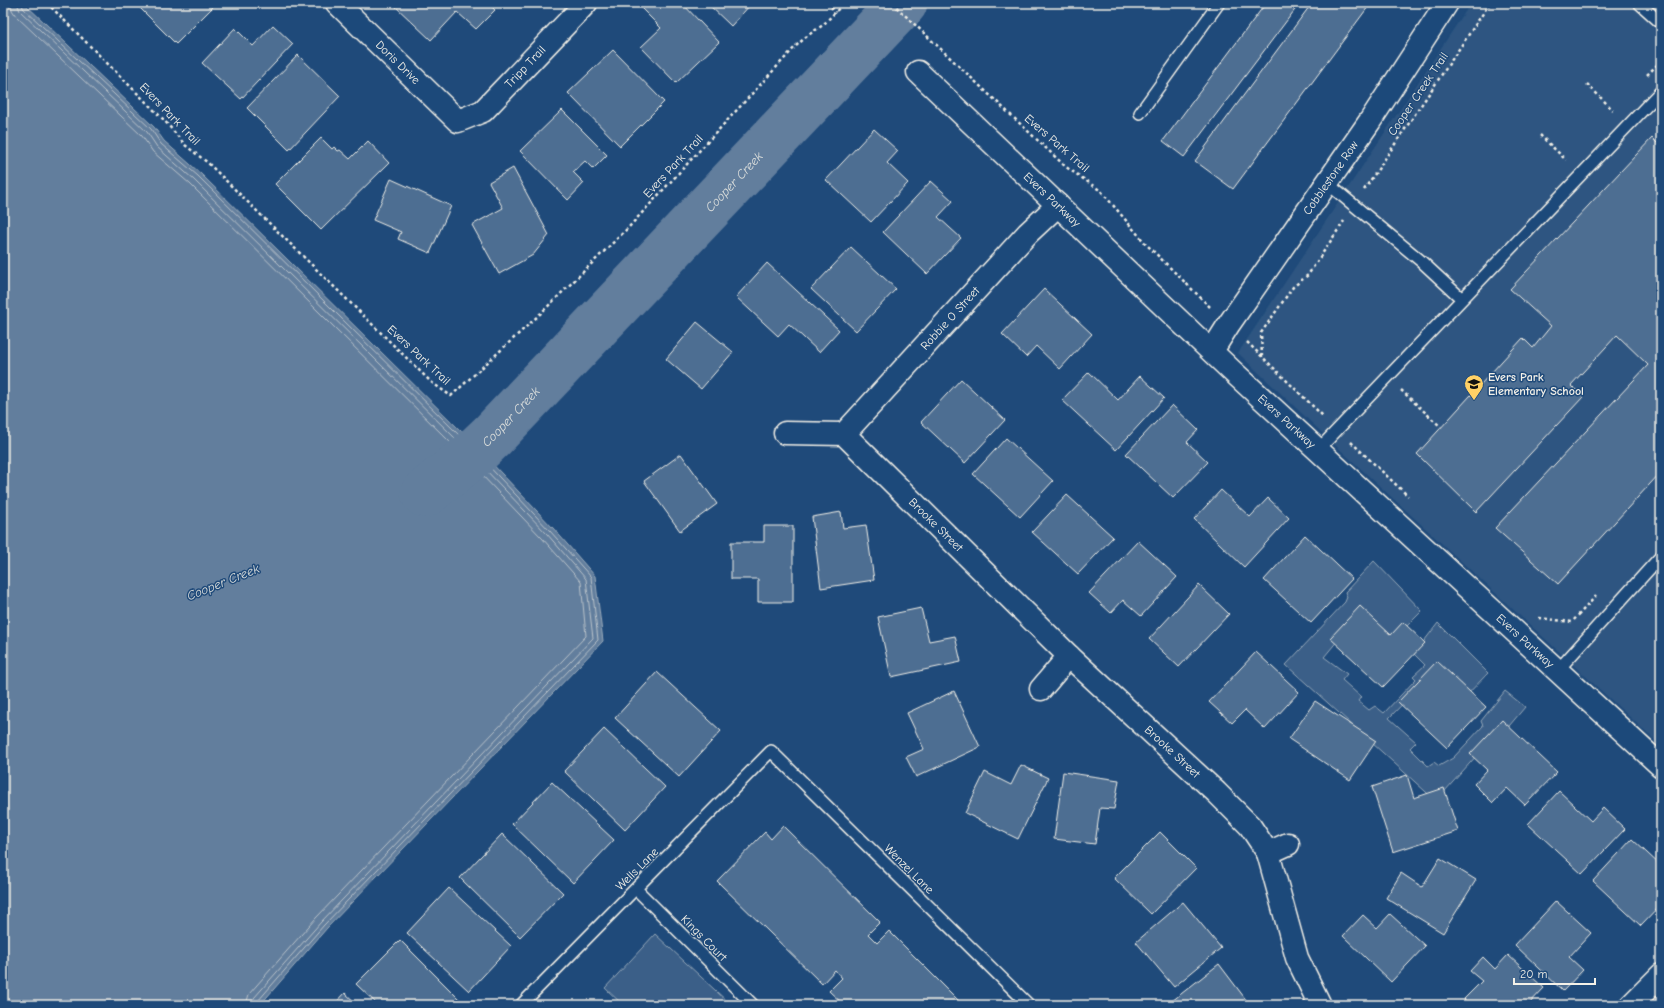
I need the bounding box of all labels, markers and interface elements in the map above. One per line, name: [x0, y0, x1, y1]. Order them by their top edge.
street label: Doris Drive: [373, 38, 423, 87]
street label: Tripp Trail: [502, 43, 548, 91]
street label: Cooper Creek Trail: [1385, 50, 1451, 138]
street label: Evers Park Trail: [137, 80, 203, 148]
street label: Evers Park Trail: [1022, 111, 1092, 175]
street label: Evers Park Trail: [640, 132, 706, 200]
street label: Cobblestone Row: [1300, 137, 1362, 217]
water label: Cooper Creek: [702, 148, 766, 215]
street label: Evers Parkway: [1021, 169, 1084, 230]
street label: Robbie O Street: [918, 283, 983, 353]
street label: Evers Park Trail: [385, 322, 453, 388]
place label: Evers Park Elementary School: [1488, 370, 1584, 398]
school or university icon: Evers Park Elementary School: [1463, 373, 1485, 401]
water label: Cooper Creek: [478, 383, 543, 449]
street label: Evers Parkway: [1255, 391, 1319, 452]
street label: Brooke Street: [906, 495, 966, 555]
water label: Cooper Creek: [185, 560, 262, 603]
street label: Evers Parkway: [1493, 611, 1557, 671]
street label: Brooke Street: [1142, 723, 1203, 781]
street label: Wenzel Lane: [881, 841, 937, 897]
street label: Wells Lane: [613, 845, 661, 893]
street label: Kings Court: [678, 912, 730, 964]
scale bar: [1514, 960, 1595, 986]
text: 20 m: [1520, 967, 1548, 981]

